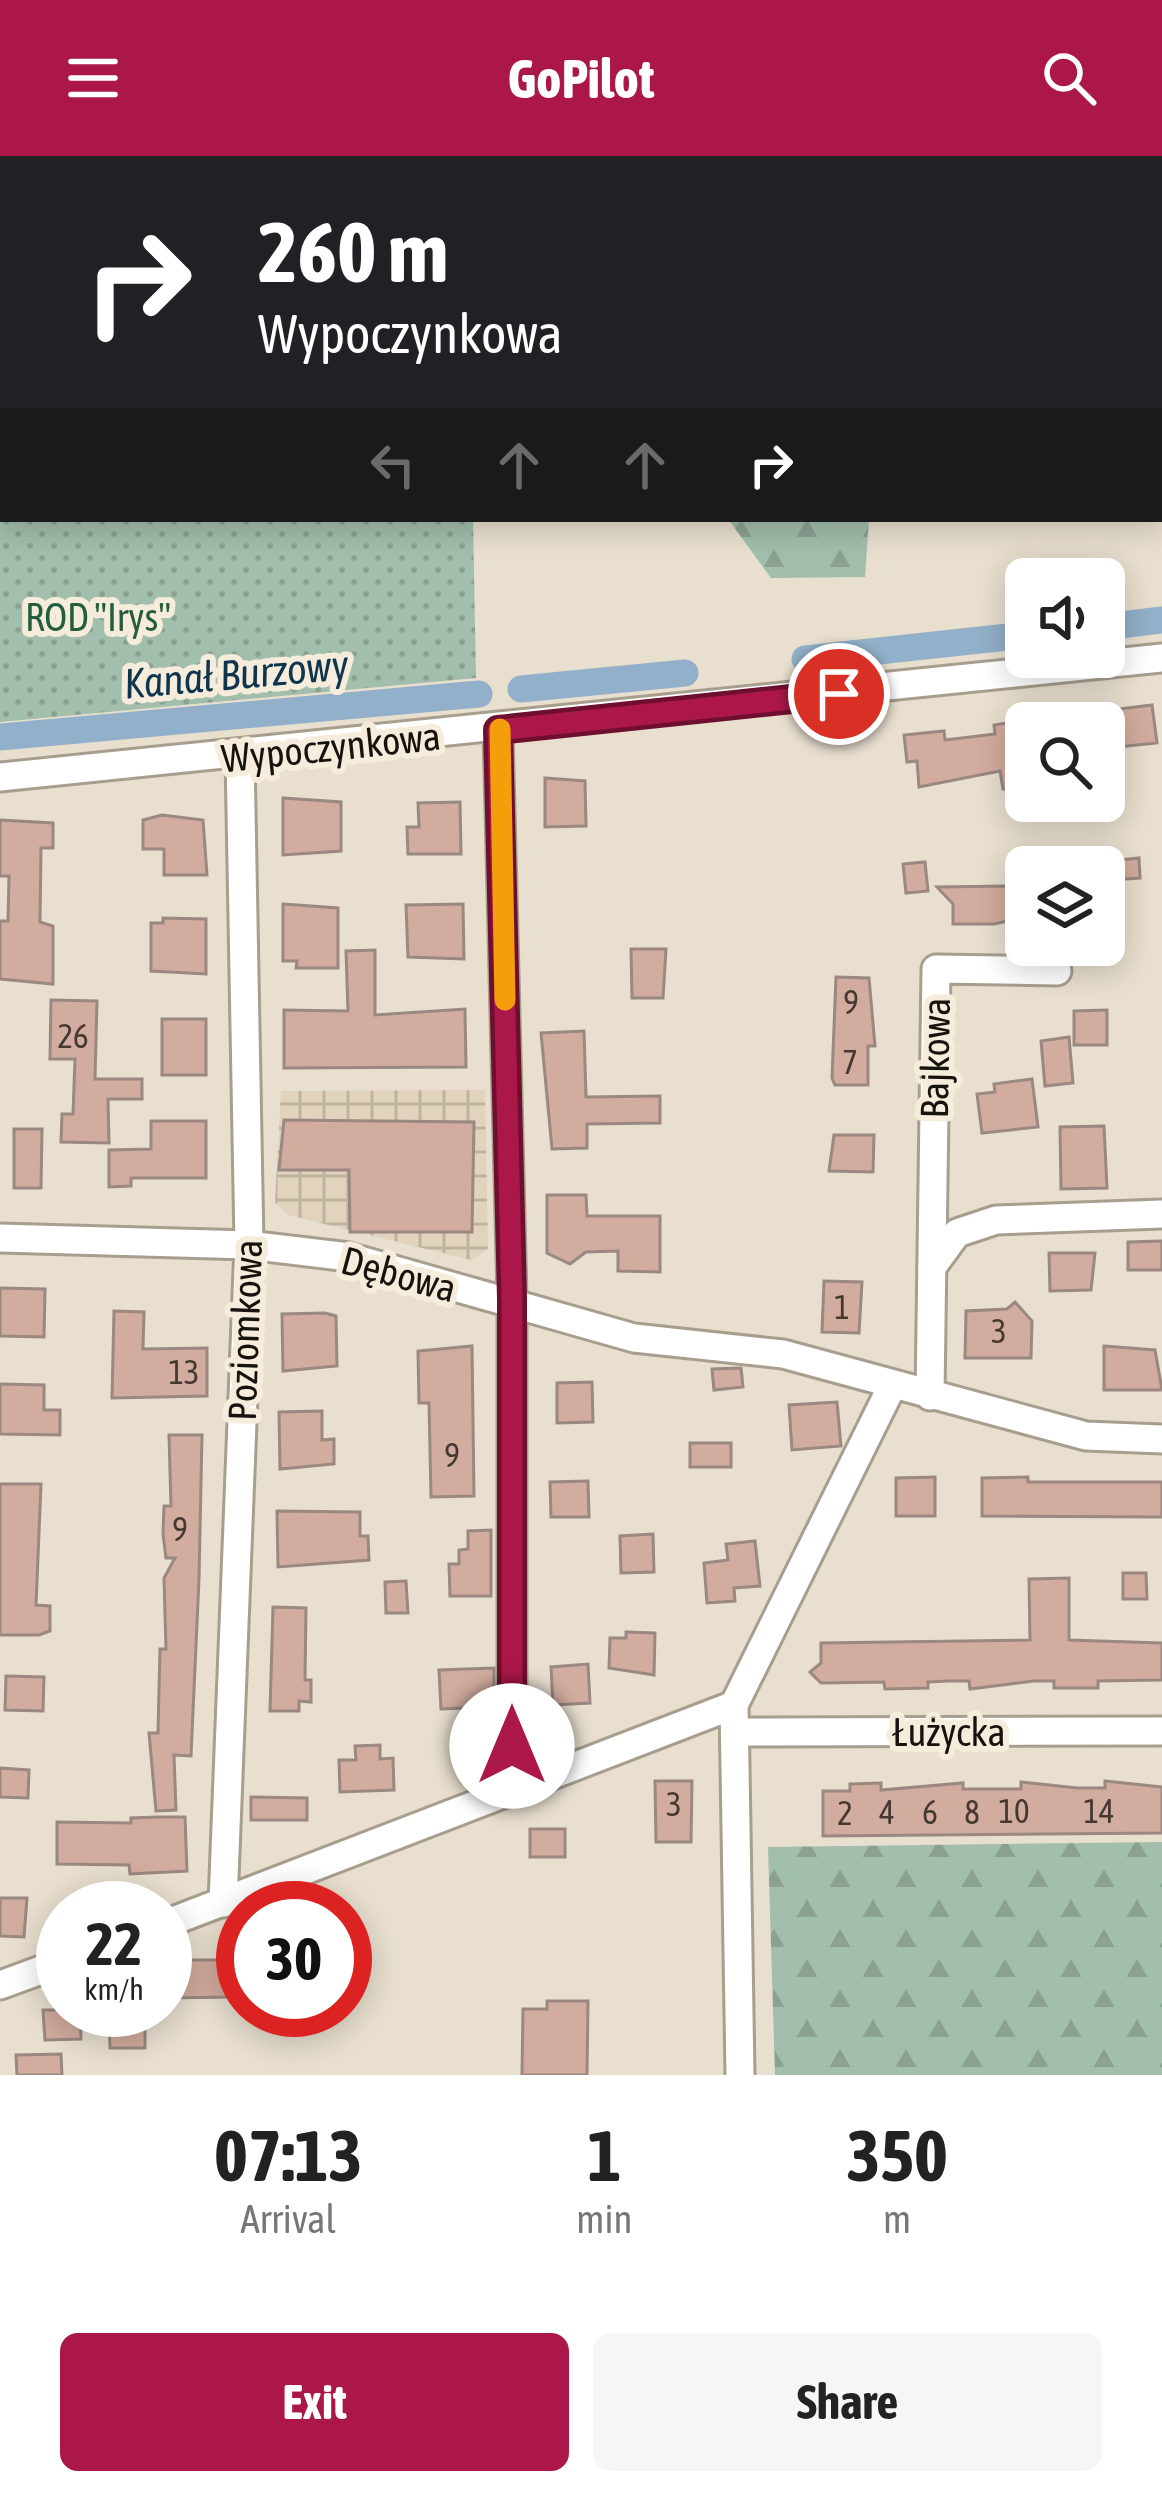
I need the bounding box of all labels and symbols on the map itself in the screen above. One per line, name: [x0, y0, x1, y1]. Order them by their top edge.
park label: ROD "Irys": [25, 595, 171, 639]
water label: Kanał Burzowy: [122, 640, 351, 708]
pin: [788, 643, 890, 745]
street label: Wypoczynkowa: [219, 714, 443, 780]
house number: 9: [843, 983, 859, 1021]
street label: Bajkowa: [912, 997, 958, 1119]
house number: 26: [57, 1017, 89, 1055]
house number: 7: [842, 1043, 858, 1081]
street label: Dębowa: [337, 1238, 461, 1310]
street label: Poziomkowa: [220, 1239, 270, 1421]
house number: 1: [834, 1288, 850, 1326]
house number: 3: [991, 1312, 1007, 1350]
house number: 13: [168, 1353, 200, 1391]
house number: 9: [444, 1436, 460, 1474]
house number: 9: [172, 1510, 188, 1548]
position arrow: [449, 1683, 575, 1809]
street label: Łużycka: [892, 1710, 1006, 1754]
house number: 3: [666, 1785, 682, 1823]
house number: 10: [998, 1792, 1030, 1830]
house number: 14: [1083, 1792, 1115, 1830]
house number: 4: [879, 1793, 895, 1831]
house number: 6: [922, 1793, 938, 1831]
house number: 8: [964, 1793, 980, 1831]
house number: 2: [837, 1794, 853, 1832]
speed limit sign: 30: [216, 1881, 372, 2037]

